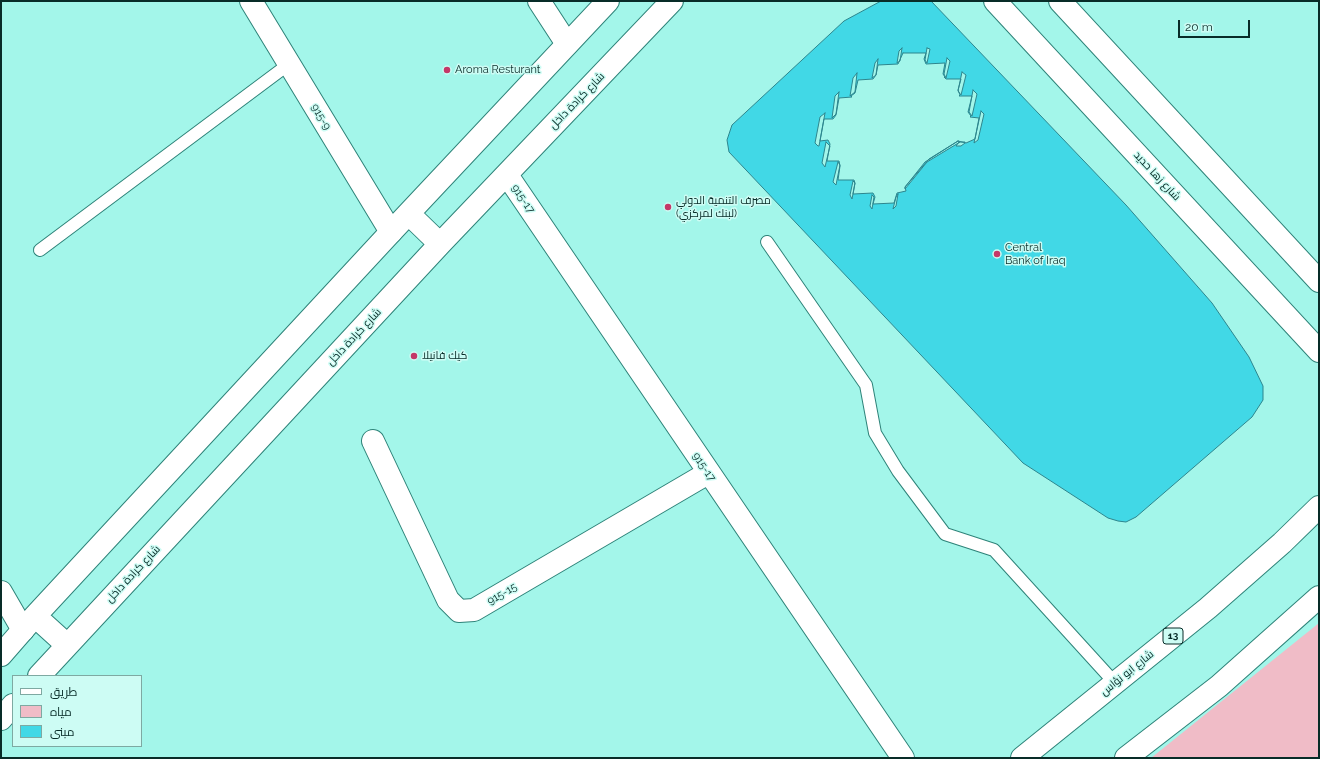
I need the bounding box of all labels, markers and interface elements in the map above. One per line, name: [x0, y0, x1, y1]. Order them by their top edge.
scale bar: [1180, 12, 1252, 38]
text: 20 m: [1185, 20, 1213, 34]
place label: Aroma Resturant: [455, 63, 540, 77]
marker: Aroma Resturant: [442, 65, 452, 75]
street label: شارع كرادة داخل: [547, 70, 607, 132]
street label: 915-9: [308, 102, 334, 132]
street label: شارع زها حديد: [1131, 149, 1183, 203]
street label: 915-17: [509, 182, 537, 216]
place label: مصرف التنمية الدولي (لبنك لمركزي): [676, 194, 771, 220]
marker: مصرف التنمية الدولي (لبنك لمركزي): [663, 202, 673, 212]
place label: Central Bank of Iraq: [1005, 241, 1066, 267]
marker: Central Bank of Iraq: [992, 249, 1002, 259]
street label: شارع كرادة داخل: [324, 305, 384, 369]
place label: كيك فانيلا: [422, 349, 467, 363]
marker: كيك فانيلا: [409, 351, 419, 361]
street label: 915-17: [690, 450, 718, 484]
street label: شارع كرادة داخل: [103, 542, 163, 606]
street label: 915-15: [485, 580, 519, 608]
road number: 13: [1163, 628, 1183, 644]
street label: شارع ابو نؤاس: [1098, 647, 1156, 699]
legend: [12, 675, 142, 747]
text: طريق: [50, 685, 77, 699]
text: مياه: [50, 705, 72, 719]
text: مبنى: [50, 725, 75, 739]

